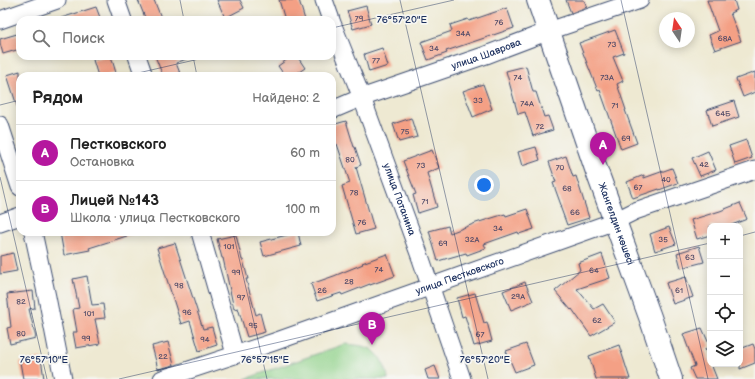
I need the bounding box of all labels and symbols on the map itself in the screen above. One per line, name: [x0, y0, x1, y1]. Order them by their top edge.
north arrow: [659, 12, 695, 48]
house number: 79: [355, 14, 364, 23]
text: 76°57'20"E: [377, 14, 428, 26]
house number: 76: [495, 18, 504, 27]
house number: 34А: [456, 29, 470, 38]
house number: 68А: [718, 34, 732, 43]
street label: улица Шаврова: [450, 36, 523, 72]
house number: 73: [608, 40, 616, 49]
house number: 34: [429, 44, 439, 53]
house number: 77: [372, 56, 380, 65]
house number: 74: [514, 73, 523, 82]
house number: 73А: [600, 73, 614, 82]
house number: 33: [473, 96, 483, 105]
house number: 74А: [520, 99, 534, 108]
house number: 71: [611, 101, 619, 110]
house number: 64Б: [715, 109, 731, 118]
house number: 72: [536, 122, 545, 131]
house number: 75: [401, 127, 410, 136]
pin: A: [590, 132, 616, 165]
house number: 69: [621, 134, 631, 143]
house number: 80: [345, 155, 355, 164]
house number: 42: [699, 160, 709, 169]
house number: 73: [417, 161, 425, 170]
street label: улица Потанина: [380, 162, 418, 238]
house number: 70: [556, 163, 565, 172]
your location: [474, 175, 494, 195]
house number: 40: [661, 175, 671, 184]
street label: Жангелдин көшесі: [595, 181, 637, 267]
house number: 67: [634, 183, 642, 192]
house number: 68: [562, 184, 572, 193]
house number: 78: [350, 188, 359, 197]
house number: 71: [421, 197, 429, 206]
house number: 66: [570, 208, 580, 217]
house number: 76: [358, 218, 367, 227]
house number: 34: [493, 224, 503, 233]
house number: 32А: [465, 235, 479, 244]
house number: 35: [658, 235, 668, 244]
house number: 69: [438, 239, 448, 248]
house number: 101: [224, 242, 234, 251]
house number: 63: [685, 253, 695, 262]
street label: улица Пестковского: [414, 255, 505, 297]
house number: 74: [375, 265, 384, 274]
house number: 64: [589, 266, 599, 275]
house number: 99: [231, 268, 241, 277]
house number: 28: [344, 277, 354, 286]
house number: 98: [174, 281, 184, 290]
house number: 26: [317, 286, 327, 295]
house number: 61: [675, 286, 683, 295]
house number: 29А: [511, 292, 525, 301]
house number: 97: [237, 293, 245, 302]
house number: 82: [16, 297, 26, 306]
house number: 96: [182, 308, 192, 317]
house number: 101: [84, 309, 94, 318]
pin: B: [359, 312, 385, 345]
house number: 62: [592, 316, 602, 325]
house number: 95: [248, 321, 258, 330]
house number: 80: [16, 329, 26, 338]
house number: 67: [476, 330, 484, 339]
house number: 99: [81, 334, 91, 343]
house number: 94: [200, 335, 210, 344]
house number: 22: [158, 352, 168, 361]
text: 76°57'10"E: [20, 354, 69, 366]
text: 76°57'15"E: [241, 354, 290, 366]
text: 76°57'20"E: [460, 354, 511, 366]

